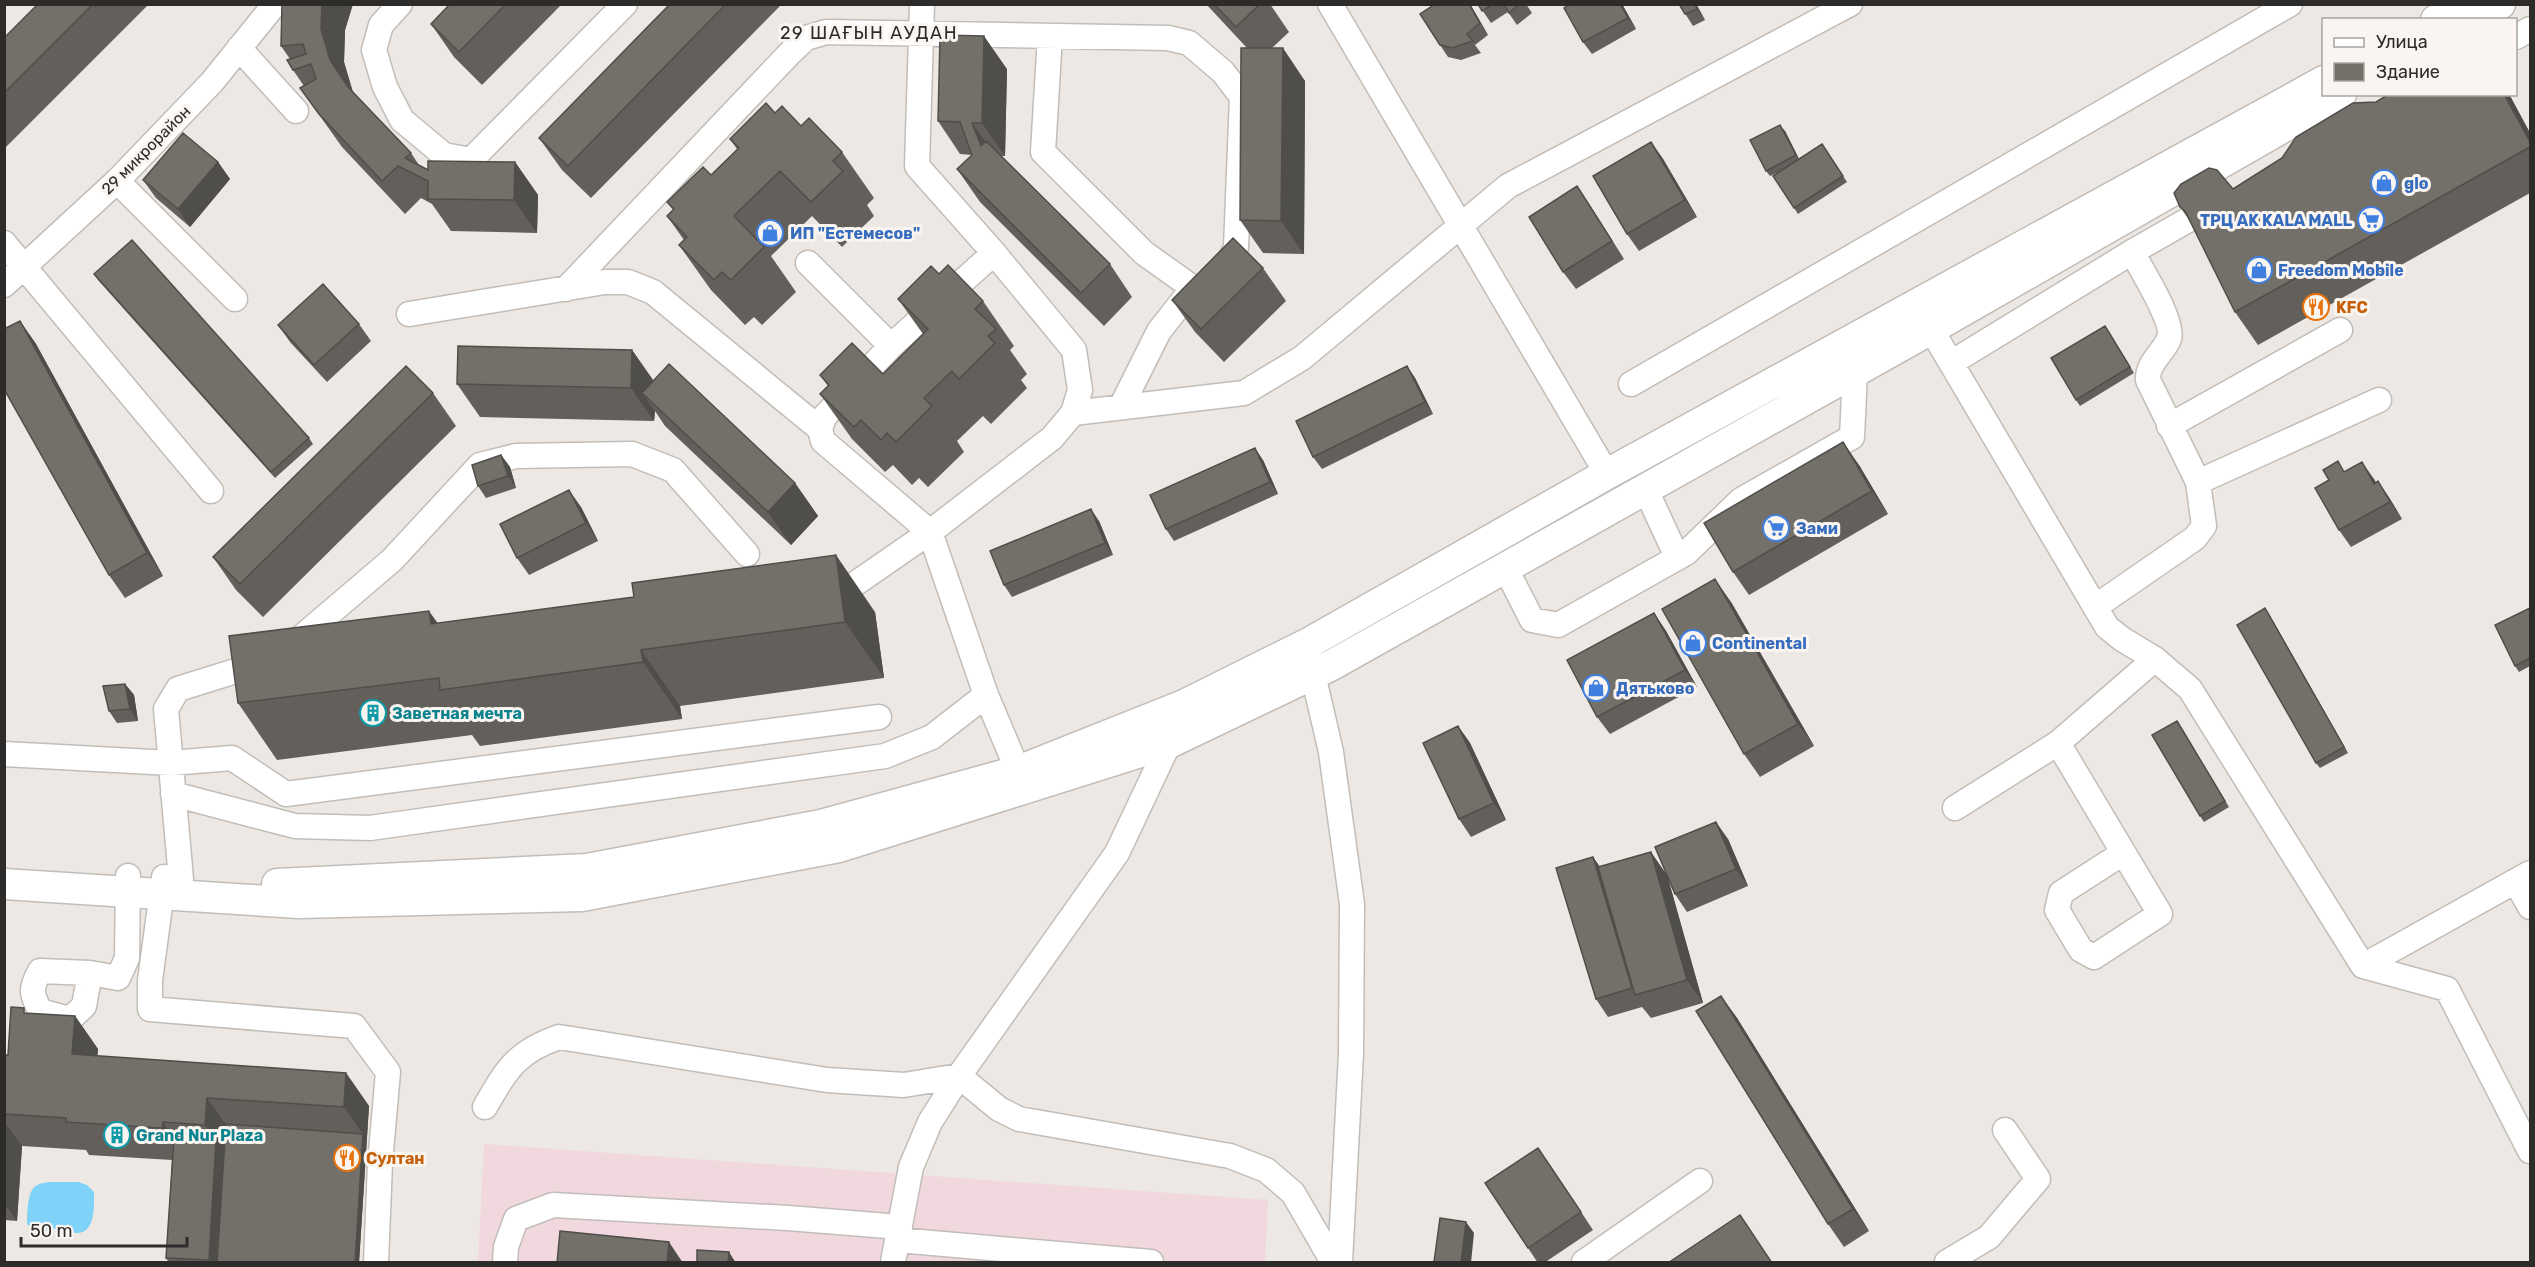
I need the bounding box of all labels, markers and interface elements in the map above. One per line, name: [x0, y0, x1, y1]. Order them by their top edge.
legend: [2322, 18, 2517, 96]
district label: 29 ШАҒЫН АУДАН: [780, 22, 958, 44]
text: Улица: [2376, 31, 2428, 53]
text: Здание: [2376, 61, 2440, 83]
street label: 29 микрорайон: [98, 102, 194, 198]
shop icon: glo: [2369, 168, 2399, 198]
place label: glo: [2404, 174, 2429, 193]
supermarket icon: ТРЦ AK KALA MALL: [2356, 205, 2386, 235]
place label: ТРЦ AK KALA MALL: [2200, 211, 2352, 230]
shop icon: ИП "Естемесов": [755, 218, 785, 248]
place label: ИП "Естемесов": [790, 224, 920, 243]
shop icon: Freedom Mobile: [2244, 255, 2274, 285]
place label: Freedom Mobile: [2278, 261, 2404, 280]
restaurant icon: KFC: [2301, 292, 2331, 322]
place label: KFC: [2336, 298, 2368, 317]
supermarket icon: Зами: [1761, 513, 1791, 543]
place label: Зами: [1796, 519, 1838, 538]
shop icon: Continental: [1678, 628, 1708, 658]
place label: Continental: [1712, 634, 1807, 653]
shop icon: Дятьково: [1581, 673, 1611, 703]
place label: Дятьково: [1616, 679, 1695, 698]
building icon: Заветная мечта: [358, 698, 388, 728]
place label: Заветная мечта: [392, 704, 522, 723]
building icon: Grand Nur Plaza: [102, 1120, 132, 1150]
place label: Grand Nur Plaza: [136, 1126, 263, 1145]
restaurant icon: Султан: [332, 1143, 362, 1173]
place label: Султан: [366, 1149, 425, 1168]
scale bar: [21, 1210, 188, 1248]
text: 50 m: [30, 1220, 73, 1242]

